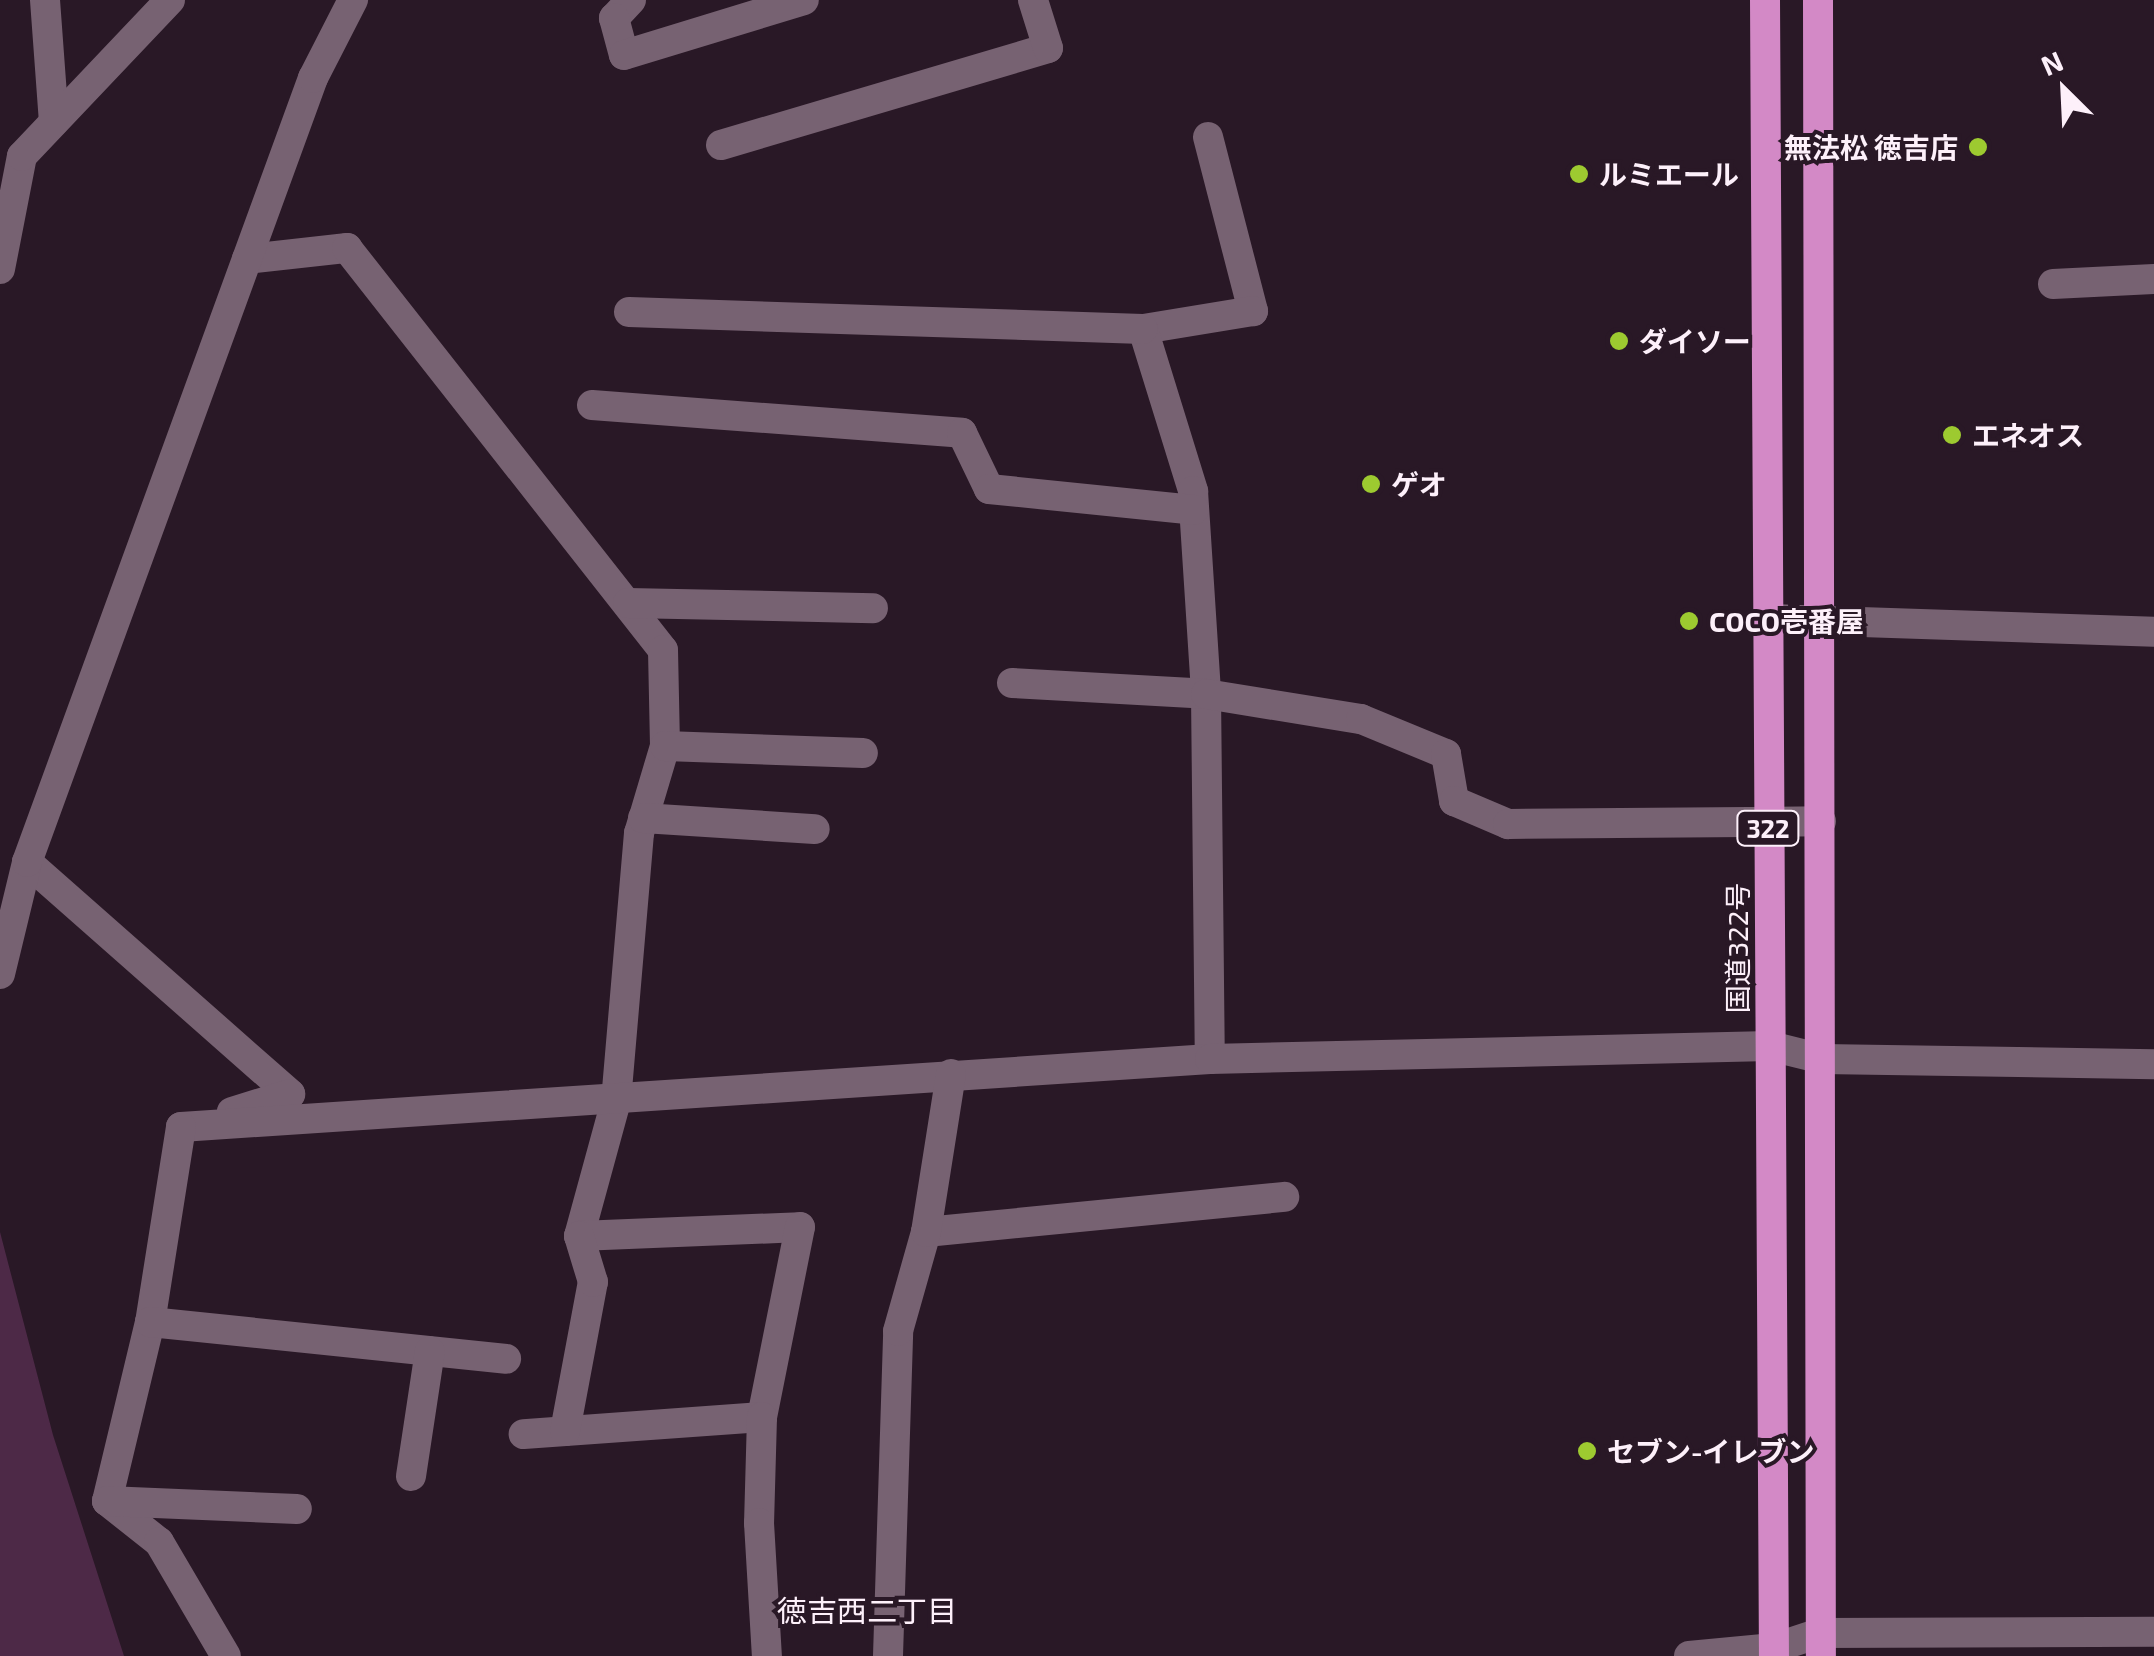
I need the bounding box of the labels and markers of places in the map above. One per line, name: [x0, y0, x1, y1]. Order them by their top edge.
place label: 無法松 徳吉店: [1784, 130, 1958, 164]
marker: 無法松 徳吉店: [1967, 136, 1989, 158]
place label: ルミエール: [1599, 157, 1739, 191]
marker: ルミエール: [1568, 163, 1590, 185]
place label: ダイソー: [1639, 324, 1751, 358]
marker: ダイソー: [1608, 330, 1630, 352]
place label: エネオス: [1972, 418, 2084, 452]
marker: エネオス: [1941, 424, 1963, 446]
place label: ゲオ: [1391, 467, 1447, 501]
marker: ゲオ: [1360, 473, 1382, 495]
place label: COCO壱番屋: [1709, 604, 1864, 638]
marker: COCO壱番屋: [1678, 610, 1700, 632]
place label: セブン-イレブン: [1607, 1434, 1815, 1468]
marker: セブン-イレブン: [1576, 1440, 1598, 1462]

